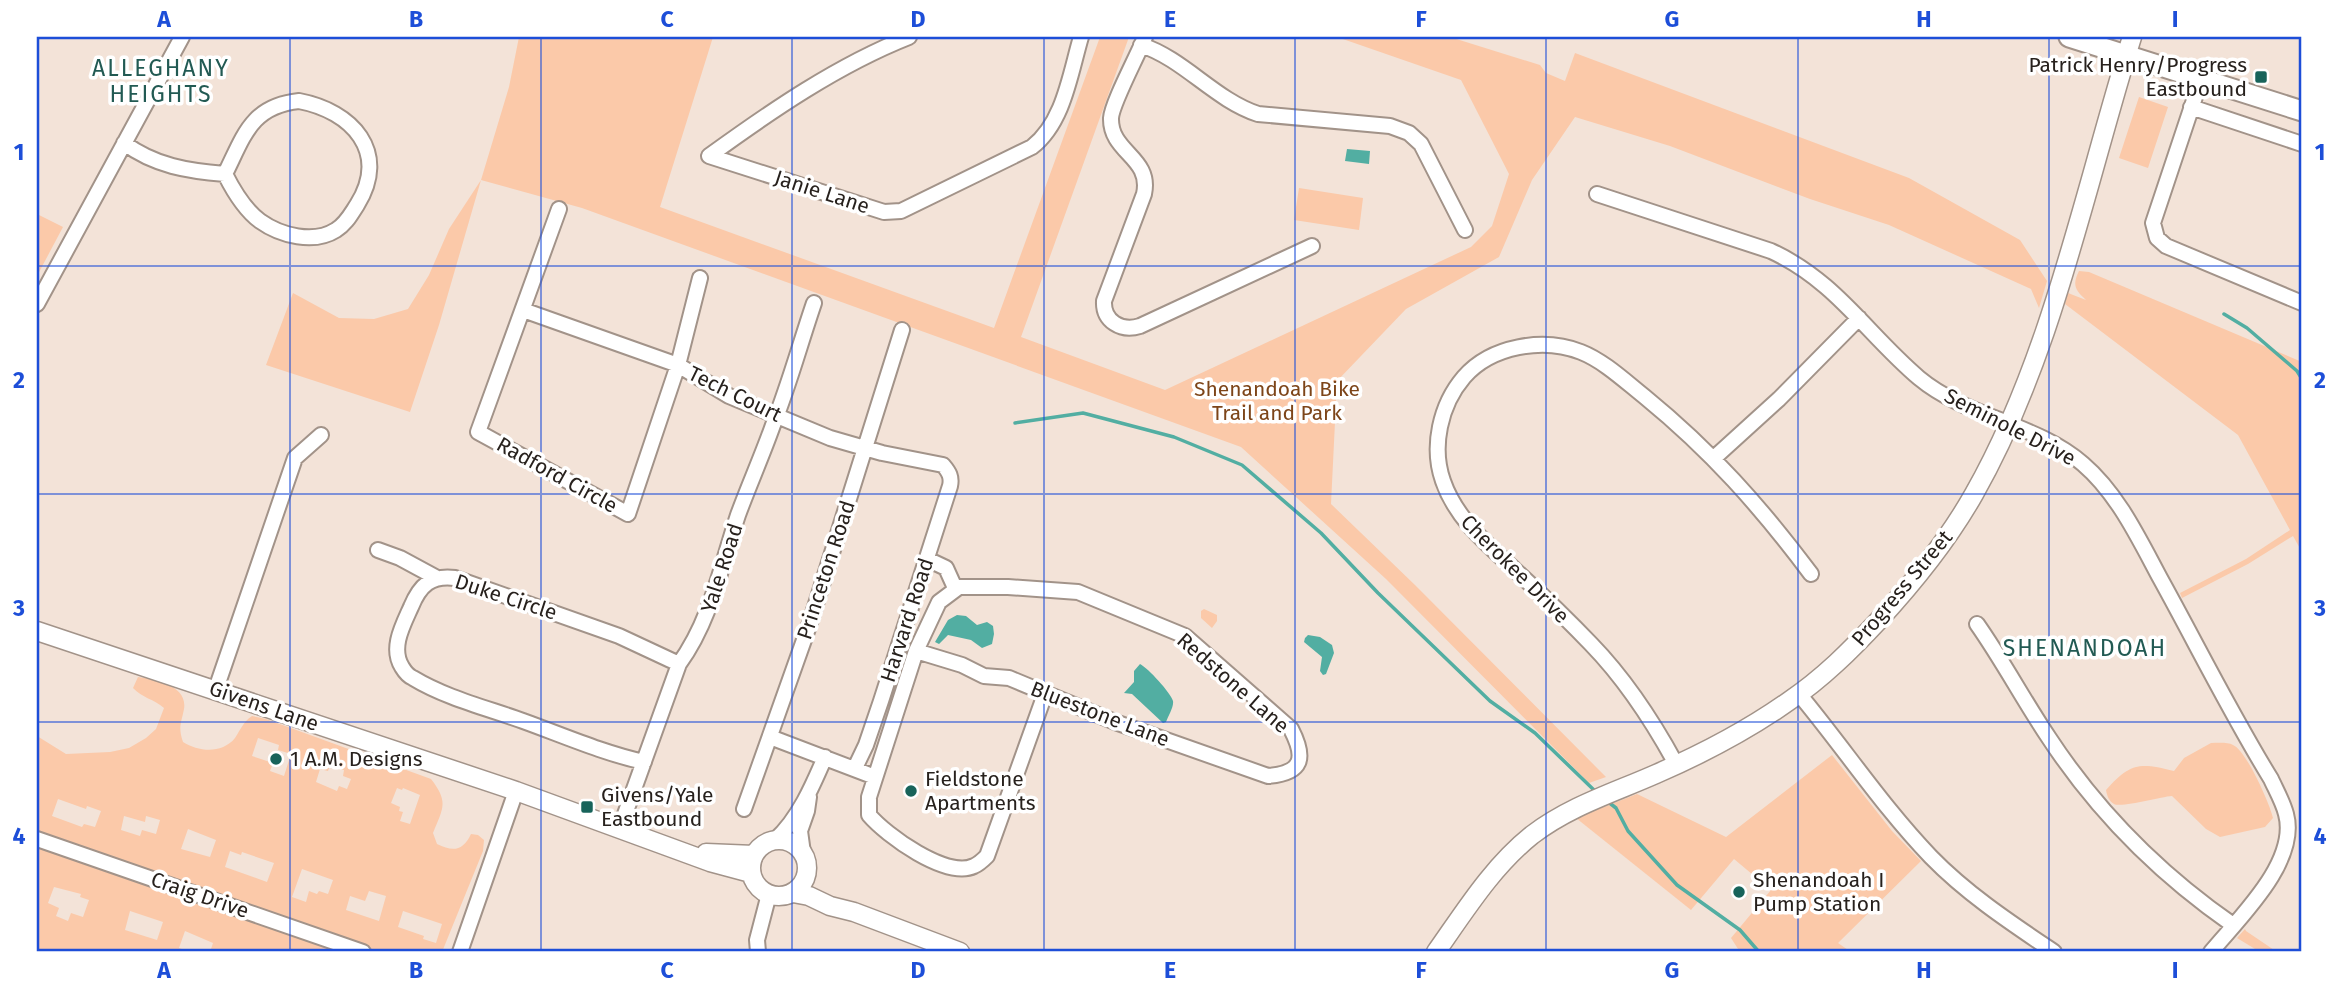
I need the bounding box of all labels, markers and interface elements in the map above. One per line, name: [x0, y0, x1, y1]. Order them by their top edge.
text: A: [156, 5, 171, 33]
text: B: [409, 5, 423, 33]
text: C: [660, 5, 674, 33]
text: D: [911, 5, 926, 33]
text: E: [1164, 5, 1176, 33]
text: F: [1415, 5, 1427, 33]
text: G: [1665, 5, 1679, 33]
text: H: [1916, 5, 1932, 33]
text: I: [2172, 5, 2178, 33]
place label: Patrick Henry/Progress Eastbound: [2028, 52, 2247, 102]
district label: ALLEGHANY HEIGHTS: [92, 54, 230, 108]
marker: Patrick Henry/Progress Eastbound: [2253, 69, 2269, 85]
text: 1: [14, 138, 24, 166]
text: 1: [2315, 138, 2325, 166]
street label: Janie Lane: [771, 164, 873, 220]
street label: Tech Court: [684, 360, 786, 428]
text: 2: [13, 366, 25, 394]
text: 2: [2314, 366, 2326, 394]
park label: Shenandoah Bike Trail and Park: [1194, 376, 1360, 426]
street label: Seminole Drive: [1940, 383, 2080, 471]
street label: Radford Circle: [492, 431, 622, 519]
street label: Princeton Road: [791, 497, 861, 643]
street label: Cherokee Drive: [1455, 509, 1575, 629]
street label: Yale Road: [695, 520, 749, 616]
street label: Progress Street: [1846, 524, 1958, 651]
street label: Harvard Road: [875, 555, 939, 685]
street label: Duke Circle: [452, 568, 560, 626]
text: 3: [12, 594, 25, 622]
text: 3: [2313, 594, 2326, 622]
street label: Redstone Lane: [1171, 627, 1295, 739]
district label: SHENANDOAH: [2003, 634, 2167, 662]
street label: Givens Lane: [206, 675, 322, 737]
street label: Bluestone Lane: [1027, 676, 1173, 752]
place label: 1 A.M. Designs: [290, 746, 423, 772]
marker: 1 A.M. Designs: [268, 751, 284, 767]
place label: Fieldstone Apartments: [925, 766, 1036, 816]
place label: Givens/Yale Eastbound: [601, 782, 714, 832]
marker: Fieldstone Apartments: [903, 783, 919, 799]
marker: Givens/Yale Eastbound: [579, 799, 595, 815]
text: 4: [13, 822, 26, 850]
text: 4: [2314, 822, 2327, 850]
street label: Craig Drive: [148, 866, 252, 924]
place label: Shenandoah I Pump Station: [1753, 867, 1884, 917]
marker: Shenandoah I Pump Station: [1731, 884, 1747, 900]
text: A: [156, 956, 171, 984]
text: B: [409, 956, 423, 984]
text: C: [660, 956, 674, 984]
text: D: [911, 956, 926, 984]
text: E: [1164, 956, 1176, 984]
text: F: [1415, 956, 1427, 984]
text: G: [1665, 956, 1679, 984]
text: H: [1916, 956, 1932, 984]
text: I: [2172, 956, 2178, 984]

